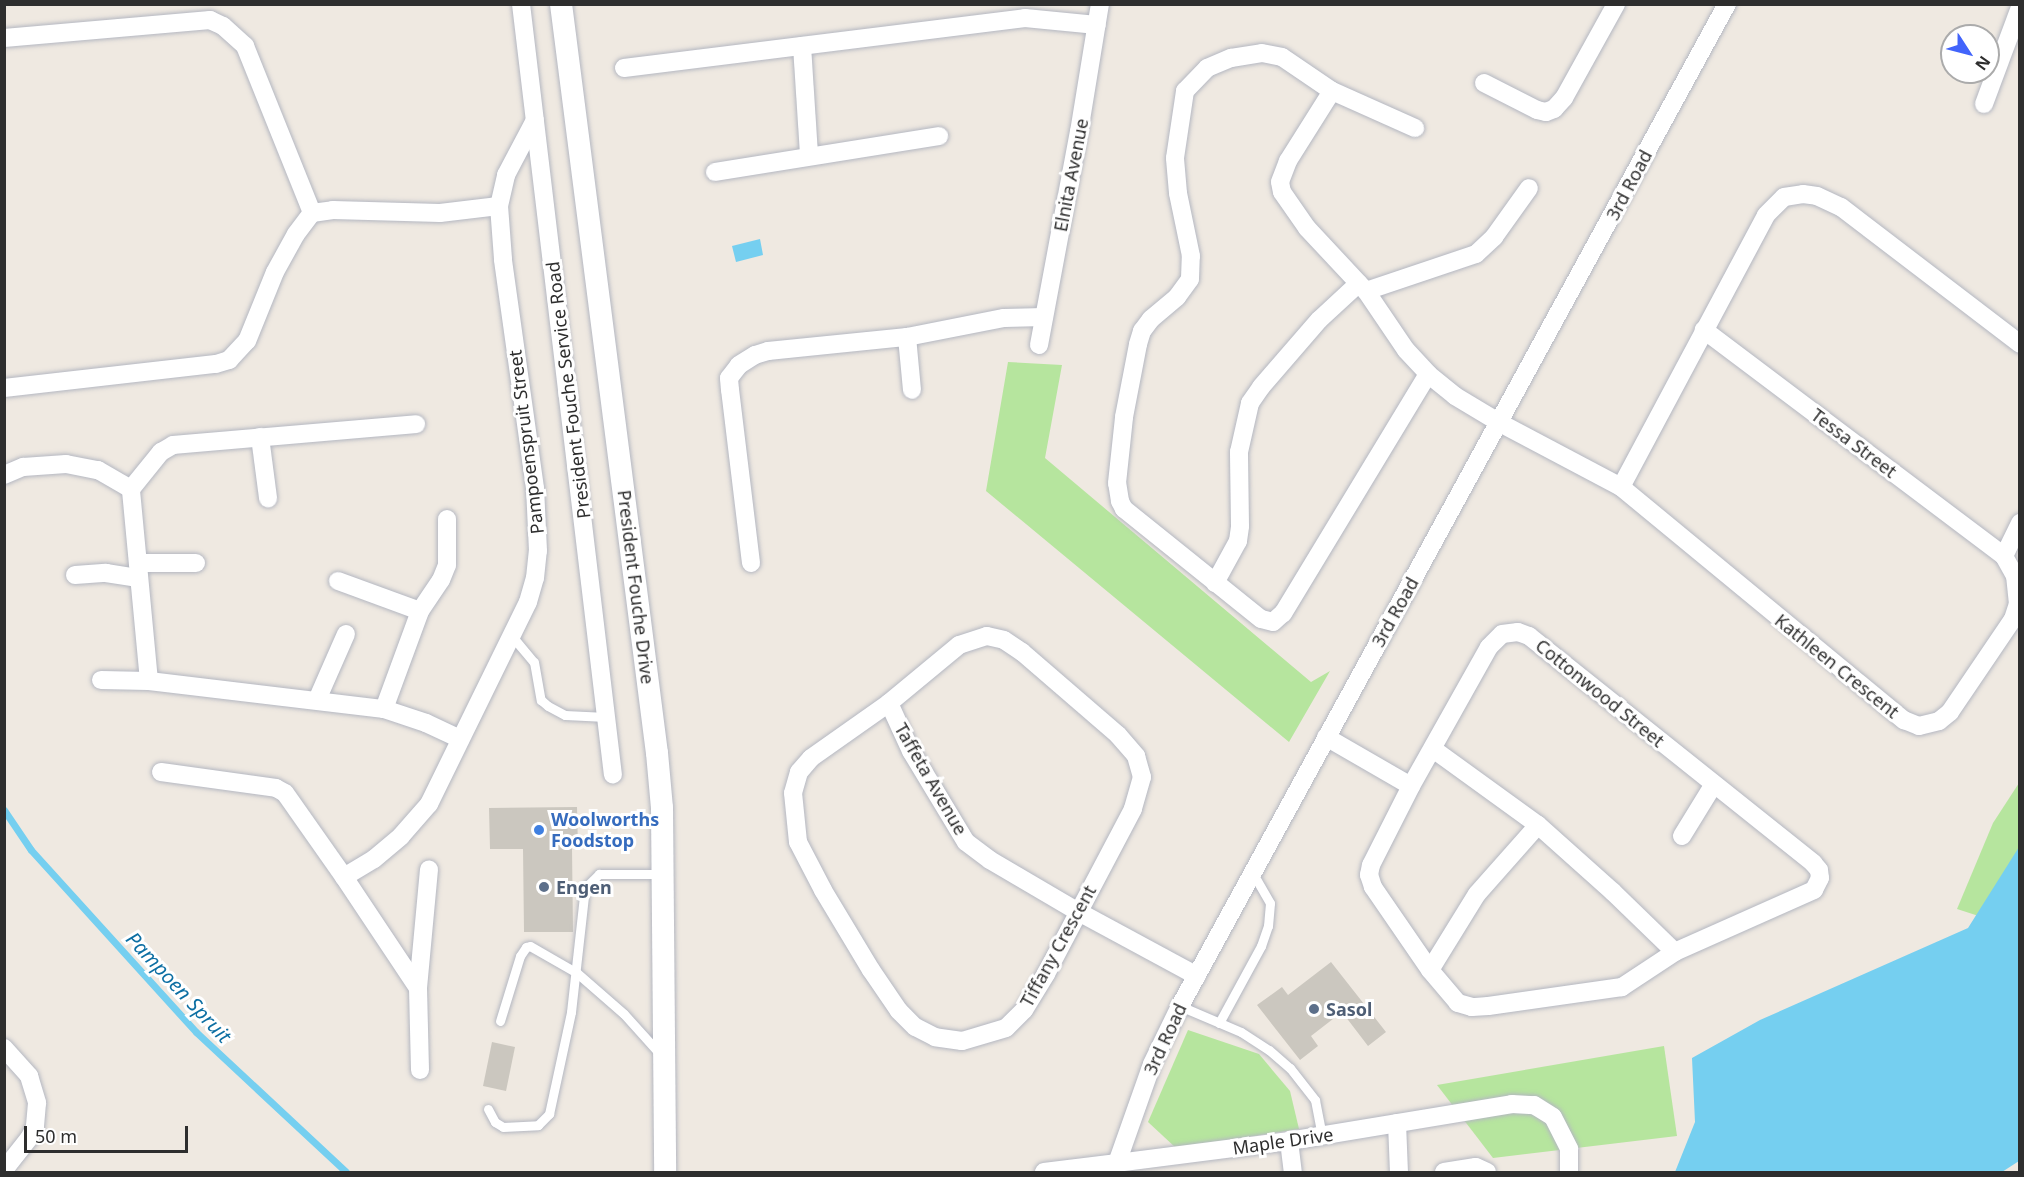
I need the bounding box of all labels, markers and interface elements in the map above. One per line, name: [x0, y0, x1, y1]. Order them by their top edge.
north arrow: [1940, 24, 2000, 84]
text: N: [1970, 52, 1996, 75]
street label: Elnita Avenue: [1049, 117, 1093, 233]
street label: 3rd Road: [1602, 146, 1656, 224]
street label: President Fouche Service Road: [542, 260, 594, 520]
street label: Pampoenspruit Street: [504, 349, 548, 535]
street label: Tessa Street: [1807, 404, 1901, 482]
street label: President Fouche Drive: [613, 489, 659, 685]
street label: 3rd Road: [1367, 573, 1423, 651]
street label: Kathleen Crescent: [1771, 609, 1903, 723]
street label: Cottonwood Street: [1531, 635, 1669, 751]
street label: Taffeta Avenue: [890, 719, 972, 839]
place label: Woolworths Foodstop: [551, 809, 659, 852]
marker: Woolworths Foodstop: [532, 823, 546, 837]
place label: Engen: [556, 876, 612, 898]
marker: Engen: [537, 880, 551, 894]
street label: Tiffany Crescent: [1016, 881, 1100, 1011]
water label: Pampoen Spruit: [122, 927, 236, 1047]
place label: Sasol: [1326, 998, 1372, 1020]
street label: 3rd Road: [1139, 1000, 1191, 1078]
marker: Sasol: [1307, 1002, 1321, 1016]
scale bar: [27, 1114, 190, 1152]
street label: Maple Drive: [1231, 1123, 1335, 1159]
text: 50 m: [35, 1124, 77, 1148]

